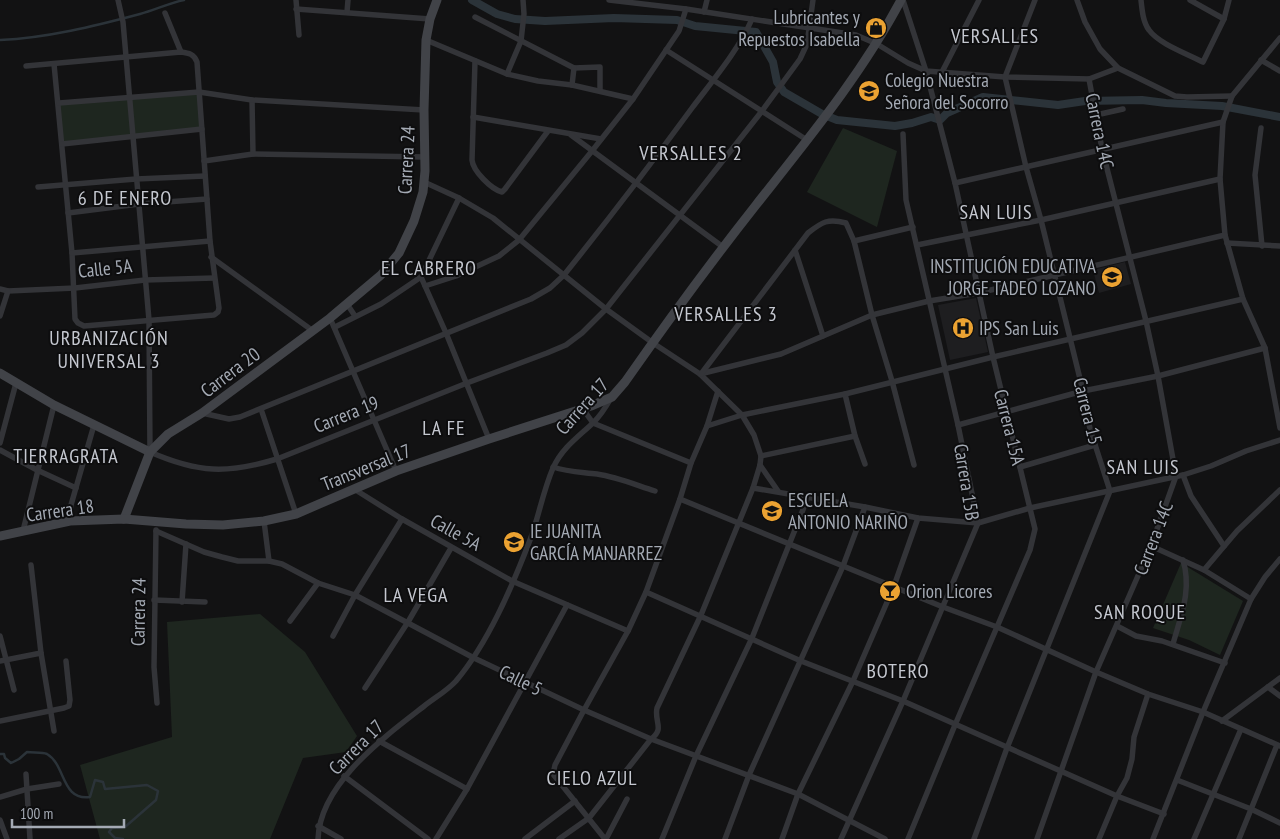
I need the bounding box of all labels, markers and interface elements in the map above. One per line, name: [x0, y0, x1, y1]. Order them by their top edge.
place label: Lubricantes y Repuestos Isabella: [738, 5, 861, 51]
shop icon: Lubricantes y Repuestos Isabella: [864, 16, 888, 40]
district label: VERSALLES: [950, 23, 1039, 49]
place label: Colegio Nuestra Señora del Socorro: [885, 68, 1009, 114]
school or university icon: Colegio Nuestra Señora del Socorro: [857, 79, 881, 103]
street label: Carrera 14C: [1080, 91, 1120, 171]
street label: Carrera 24: [392, 125, 420, 195]
district label: VERSALLES 2: [638, 140, 743, 166]
district label: 6 DE ENERO: [78, 185, 172, 211]
district label: SAN LUIS: [960, 199, 1032, 225]
street label: Calle 5A: [77, 253, 133, 283]
place label: INSTITUCIÓN EDUCATIVA JORGE TADEO LOZANO: [930, 254, 1096, 300]
district label: EL CABRERO: [381, 255, 477, 281]
school or university icon: INSTITUCIÓN EDUCATIVA JORGE TADEO LOZANO: [1100, 265, 1124, 289]
district label: VERSALLES 3: [673, 301, 778, 327]
hospital icon: IPS San Luis: [951, 316, 975, 340]
place label: IPS San Luis: [979, 316, 1059, 340]
district label: URBANIZACIÓN UNIVERSAL 3: [49, 325, 169, 374]
street label: Carrera 20: [196, 342, 264, 402]
street label: Carrera 17: [550, 373, 614, 439]
street label: Carrera 15: [1068, 375, 1108, 447]
street label: Carrera 15A: [989, 387, 1031, 467]
street label: Carrera 19: [310, 390, 382, 438]
district label: LA FE: [422, 415, 466, 441]
street label: Transversal 17: [318, 438, 414, 496]
street label: Carrera 15B: [949, 442, 985, 522]
district label: TIERRAGRATA: [13, 443, 119, 469]
district label: SAN LUIS: [1107, 454, 1179, 480]
place label: ESCUELA ANTONIO NARIÑO: [788, 488, 908, 534]
street label: Carrera 18: [25, 493, 95, 527]
street label: Carrera 14C: [1128, 498, 1178, 578]
school or university icon: ESCUELA ANTONIO NARIÑO: [760, 499, 784, 523]
street label: Calle 5A: [426, 508, 486, 556]
place label: IE JUANITA GARCÍA MANJARREZ: [530, 519, 662, 565]
school or university icon: IE JUANITA GARCÍA MANJARREZ: [502, 530, 526, 554]
street label: Carrera 24: [125, 577, 151, 646]
bar icon: Orion Licores: [878, 579, 902, 603]
place label: Orion Licores: [906, 579, 992, 603]
district label: LA VEGA: [383, 582, 449, 608]
district label: SAN ROQUE: [1094, 599, 1186, 625]
district label: BOTERO: [866, 658, 930, 684]
street label: Calle 5: [495, 659, 547, 701]
street label: Carrera 17: [323, 714, 389, 780]
district label: CIELO AZUL: [547, 765, 637, 791]
scale bar: [12, 796, 125, 828]
text: 100 m: [20, 804, 53, 823]

